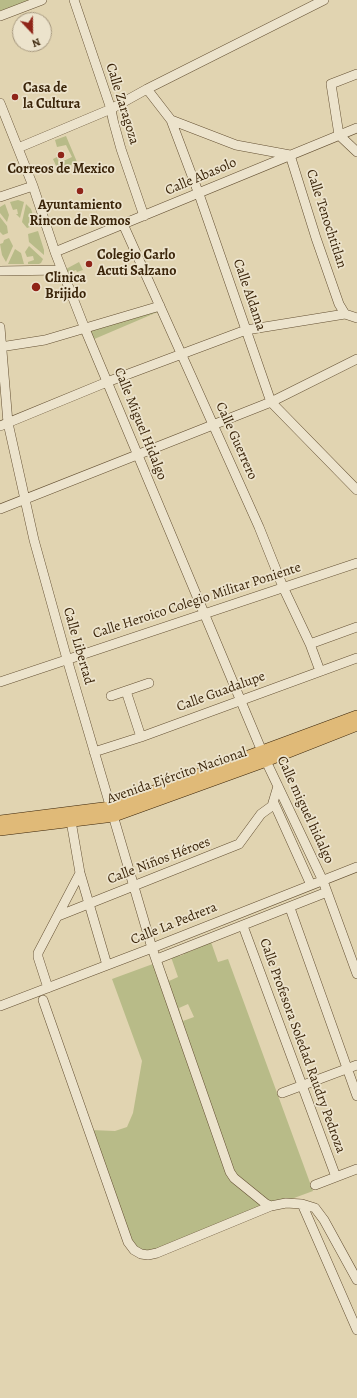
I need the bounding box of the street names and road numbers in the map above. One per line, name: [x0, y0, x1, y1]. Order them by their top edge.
street label: Calle Zaragoza: [102, 61, 142, 147]
street label: Calle Abasolo: [163, 154, 239, 200]
street label: Calle Tenochtitlan: [302, 167, 350, 271]
street label: Calle Aldama: [229, 257, 269, 333]
street label: Calle Miguel Hidalgo: [110, 365, 170, 483]
street label: Calle Guerrero: [211, 400, 261, 482]
street label: Calle Heroico Colegio Militar Poniente: [91, 559, 303, 643]
street label: Calle Libertad: [59, 605, 97, 687]
street label: Calle Guadalupe: [174, 668, 268, 716]
street label: Avenida Ejército Nacional: [105, 744, 249, 808]
street label: Calle miguel hidalgo: [273, 754, 337, 866]
street label: Calle Niños Héroes: [105, 834, 213, 888]
street label: Calle La Pedrera: [128, 899, 220, 949]
street label: Calle Profesora Soledad Raudry Pedroza: [255, 936, 349, 1156]

